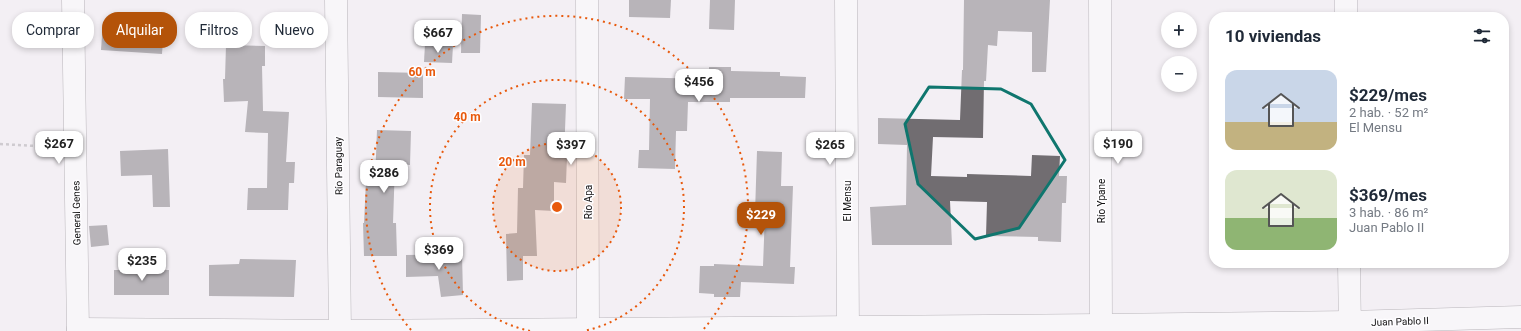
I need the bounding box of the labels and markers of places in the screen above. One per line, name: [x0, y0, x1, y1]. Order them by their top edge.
pin: $667: [414, 20, 462, 54]
pin: $456: [675, 69, 723, 103]
pin: $267: [35, 131, 83, 165]
pin: $190: [1094, 131, 1142, 165]
pin: $397: [547, 132, 595, 166]
pin: $265: [806, 132, 854, 166]
pin: $286: [360, 160, 408, 194]
centre of rings: [550, 200, 564, 214]
pin: $229: [737, 202, 785, 236]
pin: $369: [415, 237, 463, 271]
pin: $235: [118, 248, 166, 282]

